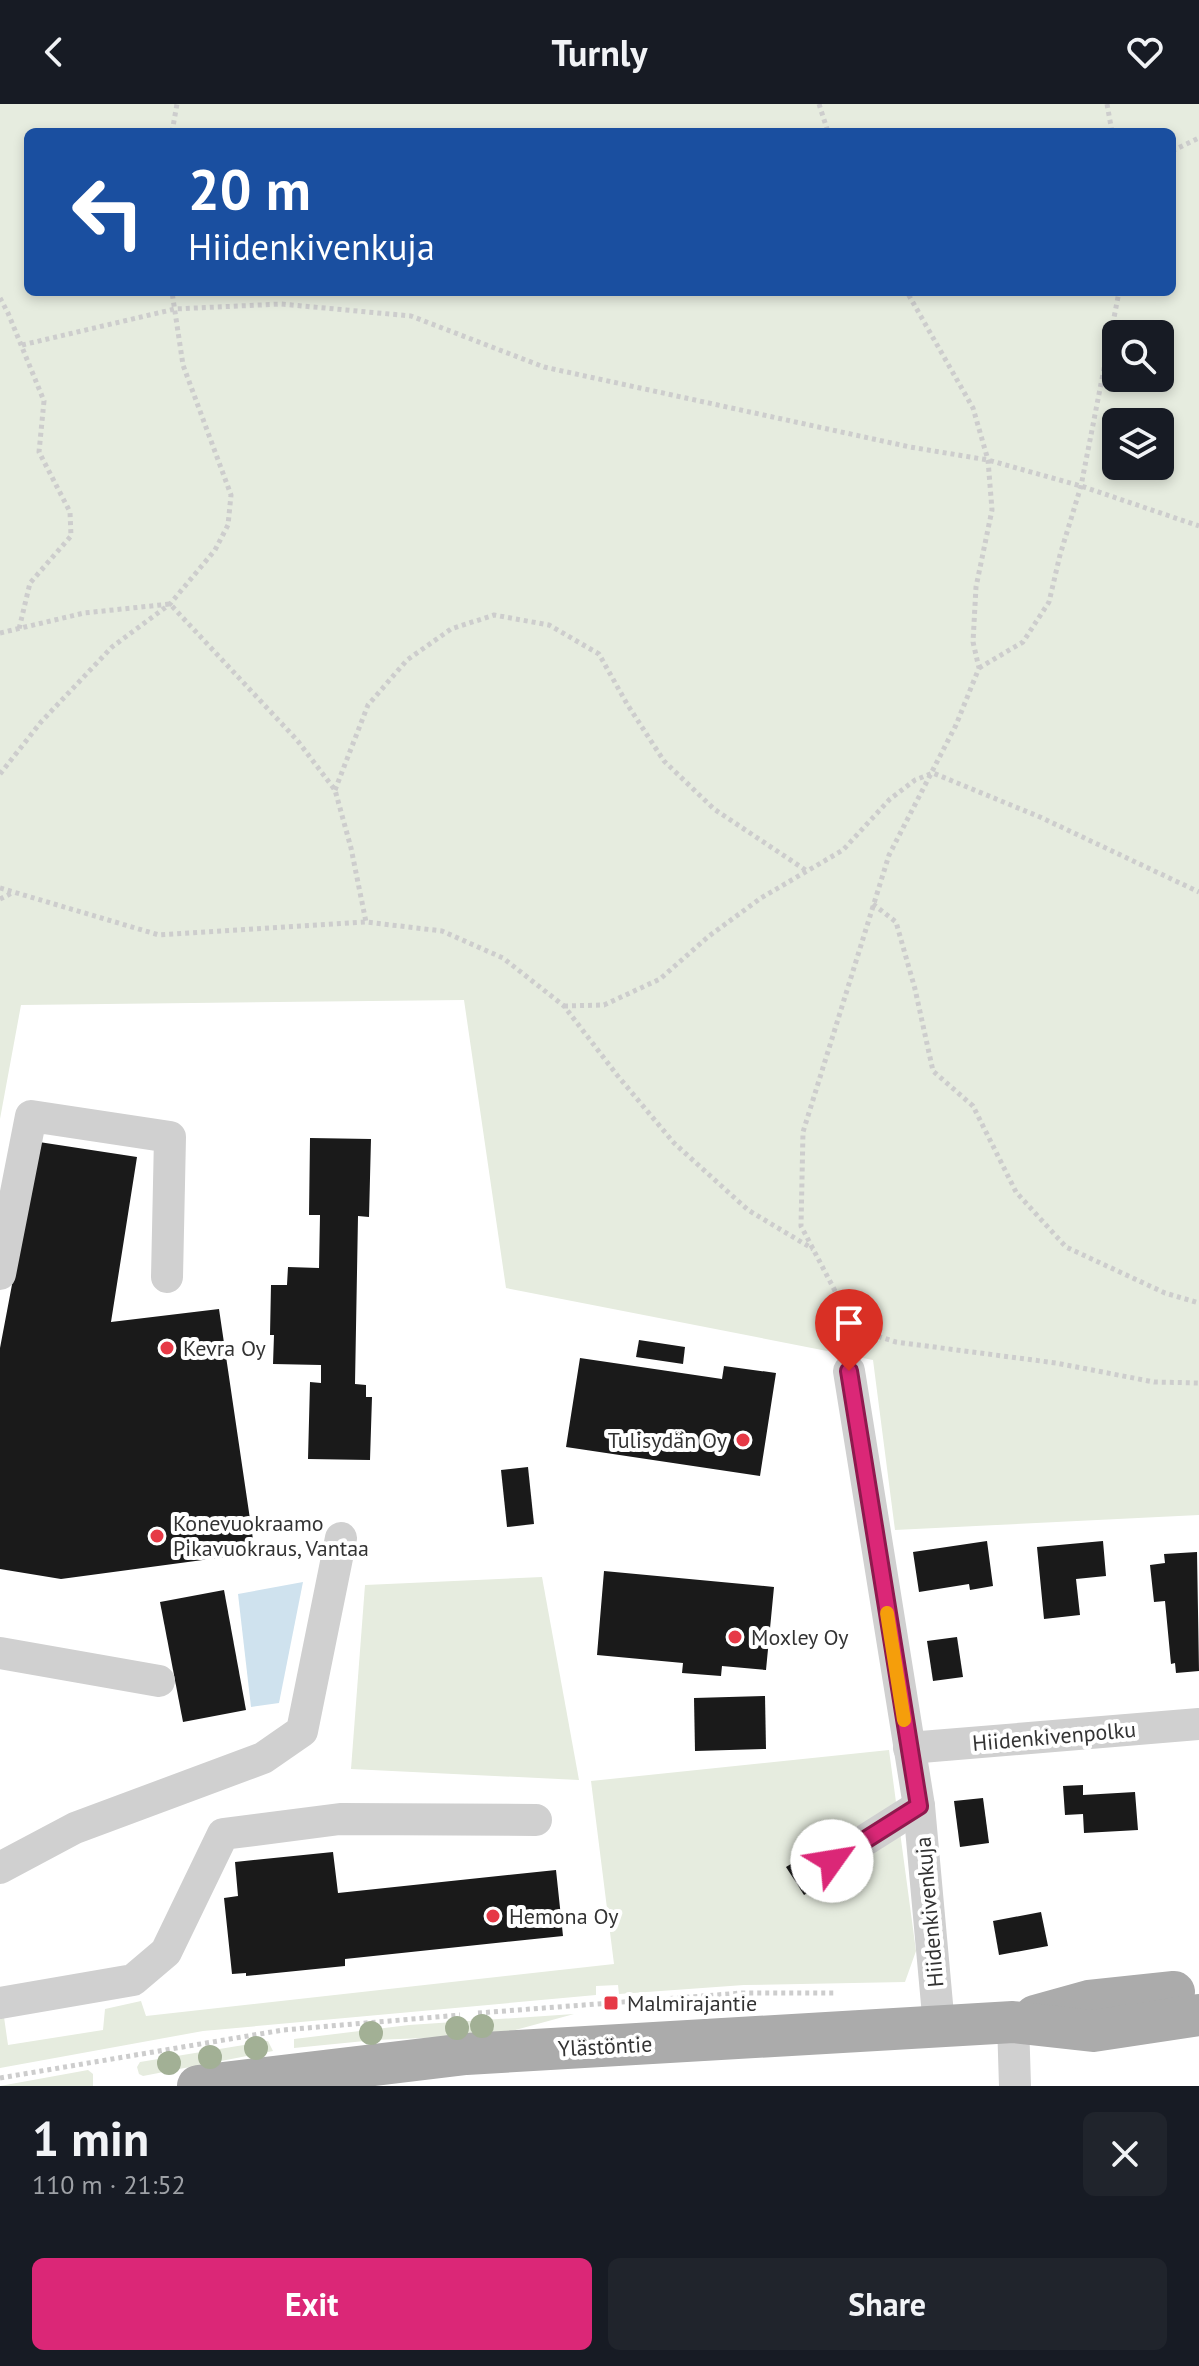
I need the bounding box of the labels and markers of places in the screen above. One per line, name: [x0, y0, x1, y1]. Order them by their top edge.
pin: [815, 1289, 883, 1371]
place label: Kevra Oy: [183, 1334, 267, 1362]
marker: Kevra Oy: [158, 1339, 176, 1357]
place label: Tulisydän Oy: [608, 1426, 728, 1454]
marker: Tulisydän Oy: [734, 1431, 752, 1449]
place label: Konevuokraamo Pikavuokraus, Vantaa: [173, 1509, 369, 1562]
marker: Konevuokraamo Pikavuokraus, Vantaa: [148, 1527, 166, 1545]
place label: Moxley Oy: [751, 1623, 849, 1651]
marker: Moxley Oy: [726, 1628, 744, 1646]
place label: Hemona Oy: [509, 1902, 619, 1930]
marker: Hemona Oy: [484, 1907, 502, 1925]
place label: Malmirajantie: [627, 1989, 757, 2017]
marker: Malmirajantie: [602, 1994, 620, 2012]

